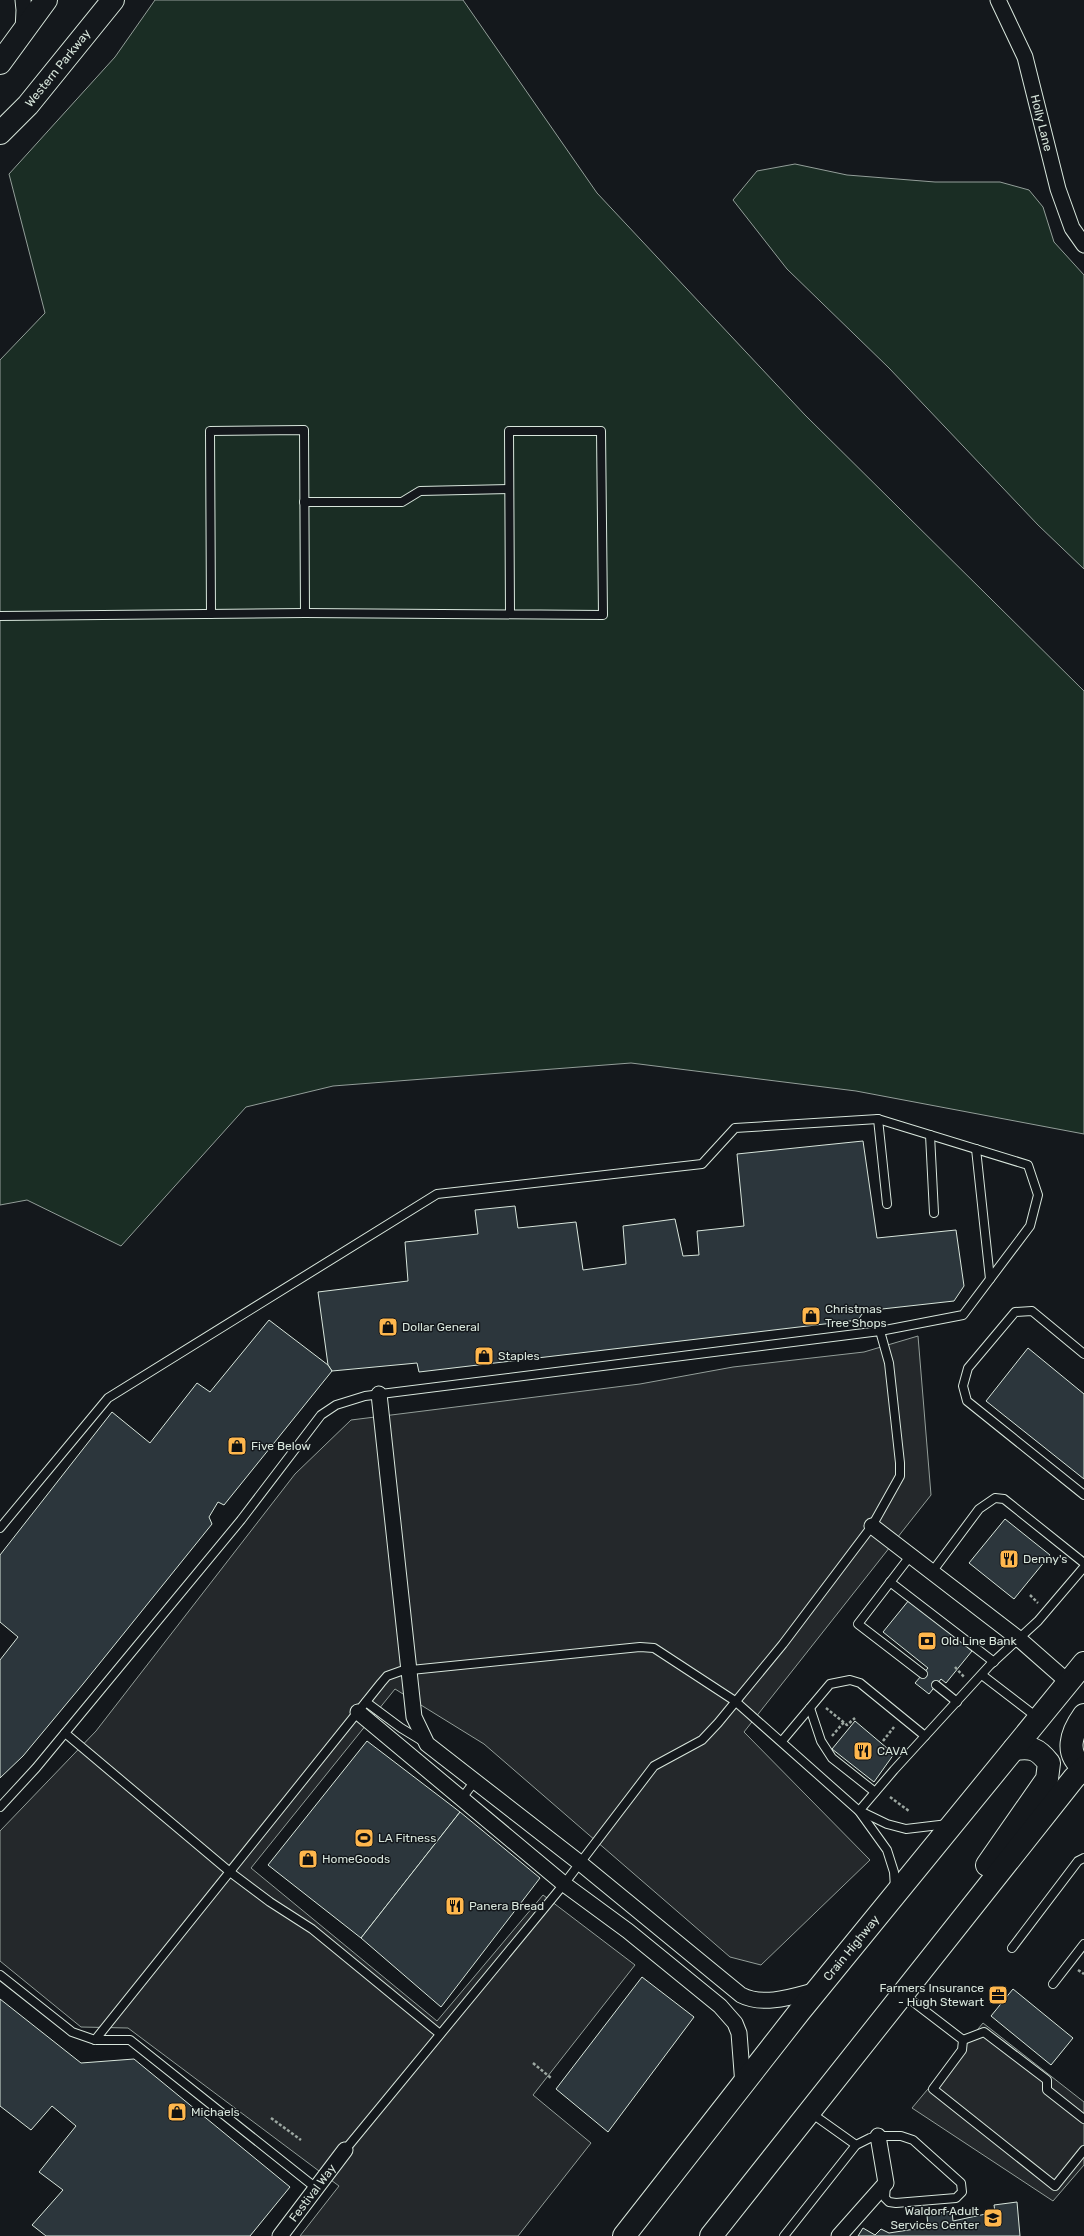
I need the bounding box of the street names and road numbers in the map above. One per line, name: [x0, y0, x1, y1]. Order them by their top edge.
street label: Western Parkway: [22, 26, 94, 110]
street label: Holly Lane: [1028, 93, 1055, 153]
street label: Crain Highway: [820, 1912, 883, 1984]
street label: Festival Way: [286, 2161, 339, 2224]

